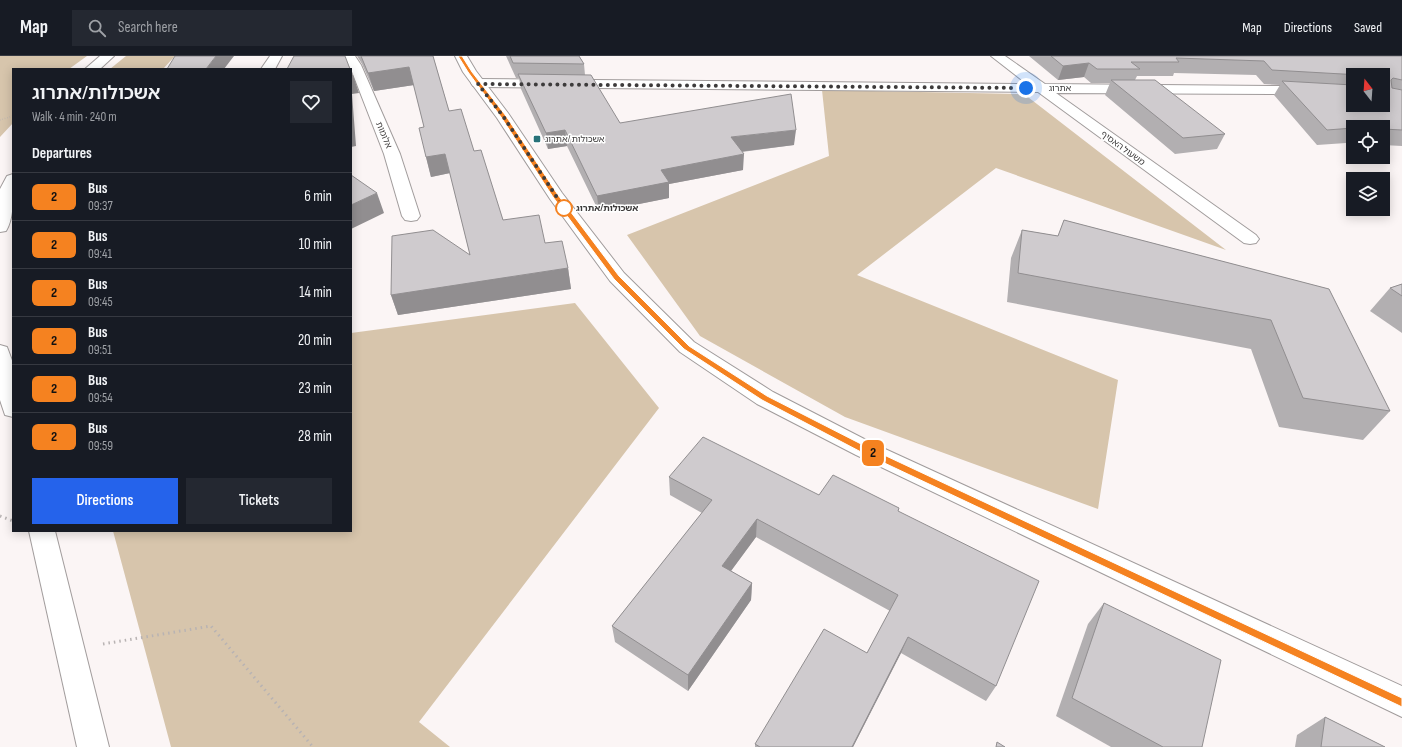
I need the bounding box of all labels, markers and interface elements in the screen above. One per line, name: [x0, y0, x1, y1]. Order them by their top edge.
search box: [72, 10, 352, 46]
text: Map: [20, 16, 48, 39]
icon: search: [86, 17, 108, 39]
text: Search here: [118, 18, 178, 37]
text: Map: [1242, 19, 1262, 36]
text: Directions: [1284, 19, 1332, 36]
text: Saved: [1354, 19, 1382, 36]
north arrow: [1346, 68, 1390, 112]
map controls: [1346, 68, 1390, 216]
your location: [1016, 78, 1036, 98]
button: heart: [290, 81, 332, 123]
text: אשכולות/אתרוג: [32, 82, 160, 105]
street label: אתרוג: [1049, 83, 1072, 94]
text: Walk · 4 min · 240 m: [32, 109, 117, 125]
street label: אלומות: [373, 120, 394, 150]
button: locate: [1346, 120, 1390, 164]
street label: משעול האסיף: [1098, 129, 1147, 168]
marker: אשכולות /אתרוג: [532, 134, 542, 144]
place label: אשכולות /אתרוג: [545, 134, 605, 145]
text: Departures: [32, 144, 92, 163]
button: layers: [1346, 172, 1390, 216]
text: Bus: [88, 179, 107, 198]
text: 6 min: [304, 187, 332, 206]
text: 2: [51, 188, 57, 205]
text: 09:37: [88, 198, 113, 214]
marker: אשכולות/אתרוג: [555, 199, 573, 217]
place label: אשכולות/אתרוג: [576, 203, 638, 214]
text: Bus: [88, 227, 107, 246]
text: 10 min: [299, 235, 332, 254]
text: 2: [51, 236, 57, 253]
text: 09:41: [88, 246, 112, 262]
text: Bus: [88, 275, 107, 294]
text: 14 min: [299, 283, 332, 302]
text: 2: [51, 284, 57, 301]
text: 09:45: [88, 294, 113, 310]
text: Bus: [88, 323, 107, 342]
text: 20 min: [298, 331, 332, 350]
text: 2: [51, 332, 57, 349]
text: 09:51: [88, 342, 112, 358]
text: Bus: [88, 371, 107, 390]
text: 23 min: [298, 379, 332, 398]
text: 2: [51, 380, 57, 397]
text: 09:54: [88, 390, 113, 406]
text: Bus: [88, 419, 107, 438]
text: 28 min: [298, 427, 332, 446]
text: 2: [51, 428, 57, 445]
text: 09:59: [88, 438, 113, 454]
line badge: 2: [860, 440, 886, 466]
text: 2: [870, 444, 876, 461]
button: Directions: [32, 478, 178, 524]
button: Tickets: [186, 478, 332, 524]

